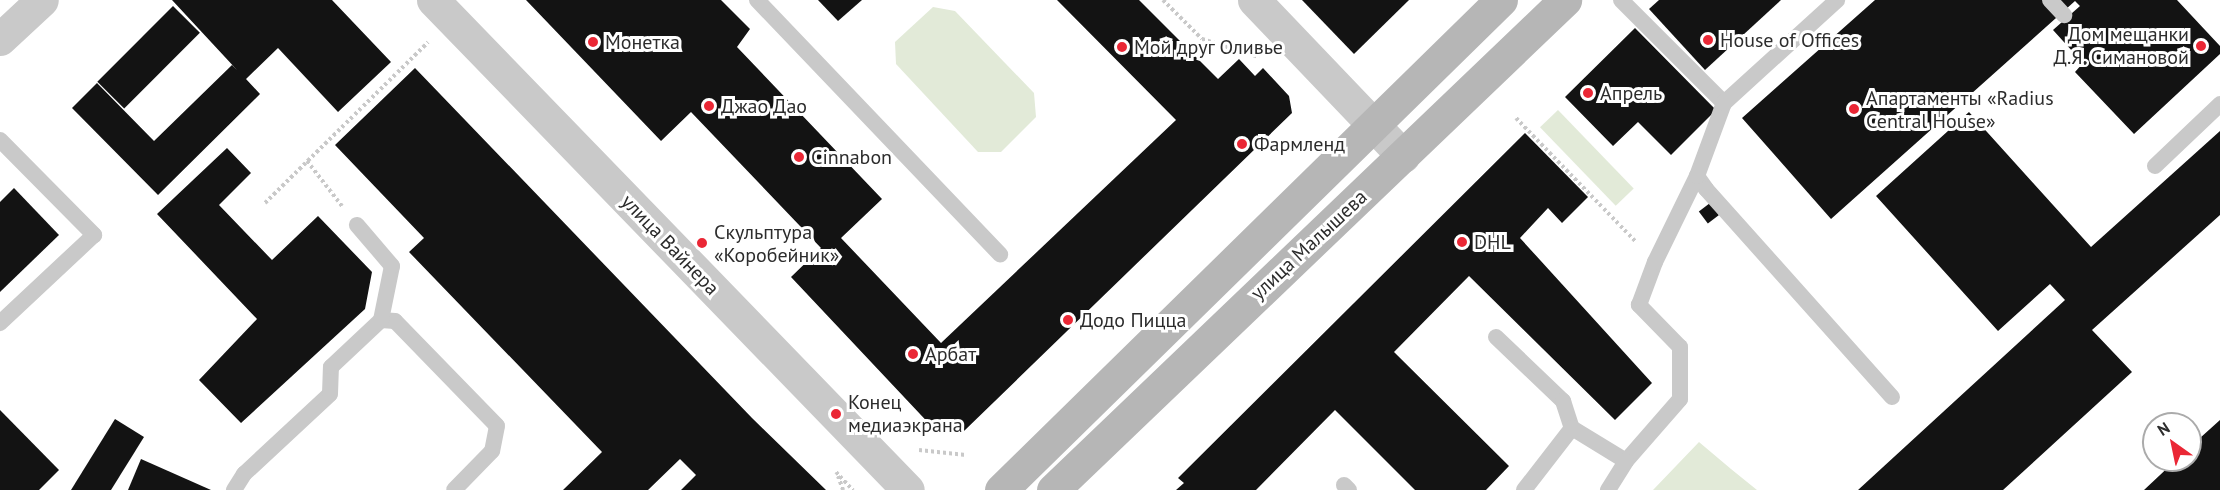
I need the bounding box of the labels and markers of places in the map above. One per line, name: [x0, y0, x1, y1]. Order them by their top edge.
place label: Дом мещанки Д.Я. Симановой: [2052, 22, 2189, 69]
place label: House of Offices: [1720, 28, 1859, 52]
place label: Монетка: [605, 30, 680, 54]
marker: House of Offices: [1701, 33, 1715, 47]
marker: Монетка: [586, 35, 600, 49]
place label: Мой друг Оливье: [1134, 35, 1283, 59]
marker: Дом мещанки Д.Я. Симановой: [2194, 39, 2208, 53]
marker: Мой друг Оливье: [1115, 40, 1129, 54]
place label: Апрель: [1600, 81, 1662, 105]
marker: Апрель: [1581, 86, 1595, 100]
place label: Апартаменты «Radius Central House»: [1866, 86, 2054, 133]
place label: Джао Дао: [721, 94, 808, 118]
marker: Джао Дао: [702, 99, 716, 113]
marker: Апартаменты «Radius Central House»: [1847, 102, 1861, 116]
place label: Фармленд: [1254, 132, 1345, 156]
marker: Фармленд: [1235, 137, 1249, 151]
place label: Cinnabon: [811, 145, 892, 169]
marker: Cinnabon: [792, 150, 806, 164]
place label: Скульптура «Коробейник»: [714, 220, 839, 267]
place label: DHL: [1474, 230, 1511, 254]
marker: DHL: [1455, 235, 1469, 249]
marker: Скульптура «Коробейник»: [695, 236, 709, 250]
place label: Додо Пицца: [1080, 308, 1186, 332]
marker: Додо Пицца: [1061, 313, 1075, 327]
place label: Арбат: [925, 342, 976, 366]
marker: Арбат: [906, 347, 920, 361]
place label: Конец медиаэкрана: [848, 390, 963, 437]
marker: Конец медиаэкрана: [829, 407, 843, 421]

